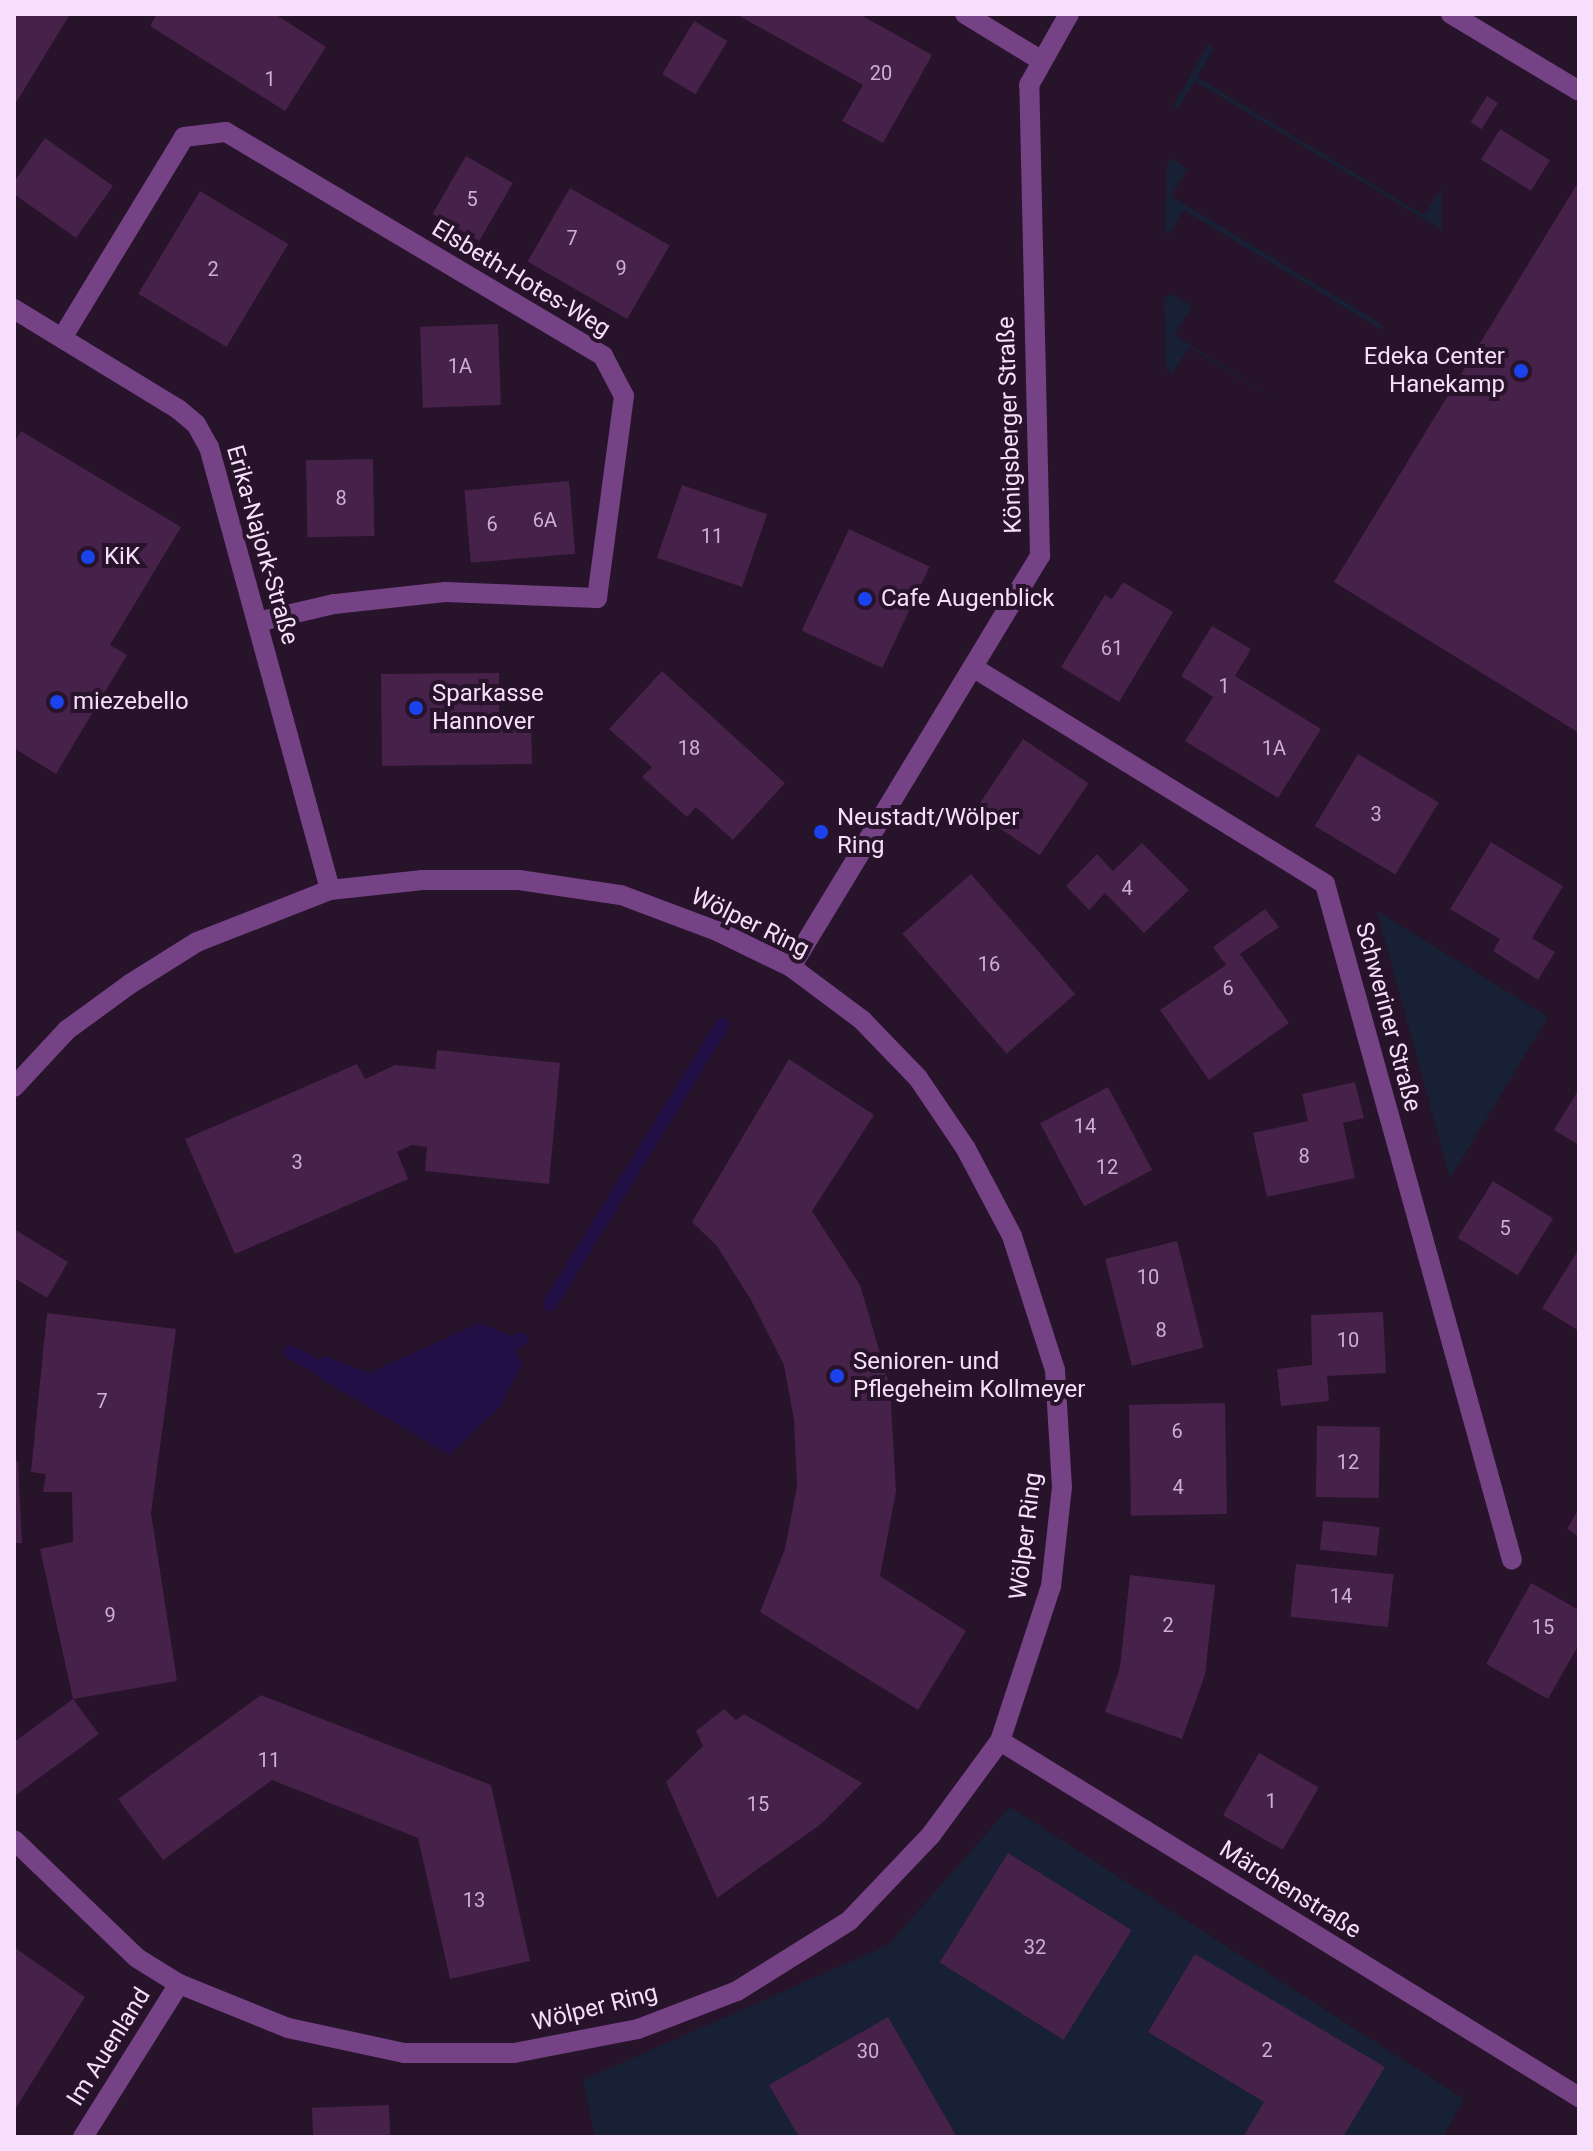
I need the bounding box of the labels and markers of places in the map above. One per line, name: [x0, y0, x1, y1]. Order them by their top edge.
place label: Edeka Center Hanekamp: [1364, 343, 1505, 399]
marker: Edeka Center Hanekamp: [1512, 362, 1530, 380]
place label: KiK: [104, 543, 140, 571]
marker: KiK: [79, 548, 97, 566]
place label: Cafe Augenblick: [881, 585, 1055, 613]
marker: Cafe Augenblick: [856, 590, 874, 608]
place label: Sparkasse Hannover: [432, 680, 544, 736]
place label: miezebello: [73, 688, 189, 716]
marker: miezebello: [48, 693, 66, 711]
marker: Sparkasse Hannover: [407, 699, 425, 717]
place label: Neustadt/Wölper Ring: [837, 804, 1019, 860]
marker: Neustadt/Wölper Ring: [812, 823, 830, 841]
place label: Senioren- und Pflegeheim Kollmeyer: [853, 1348, 1085, 1404]
marker: Senioren- und Pflegeheim Kollmeyer: [828, 1367, 846, 1385]

